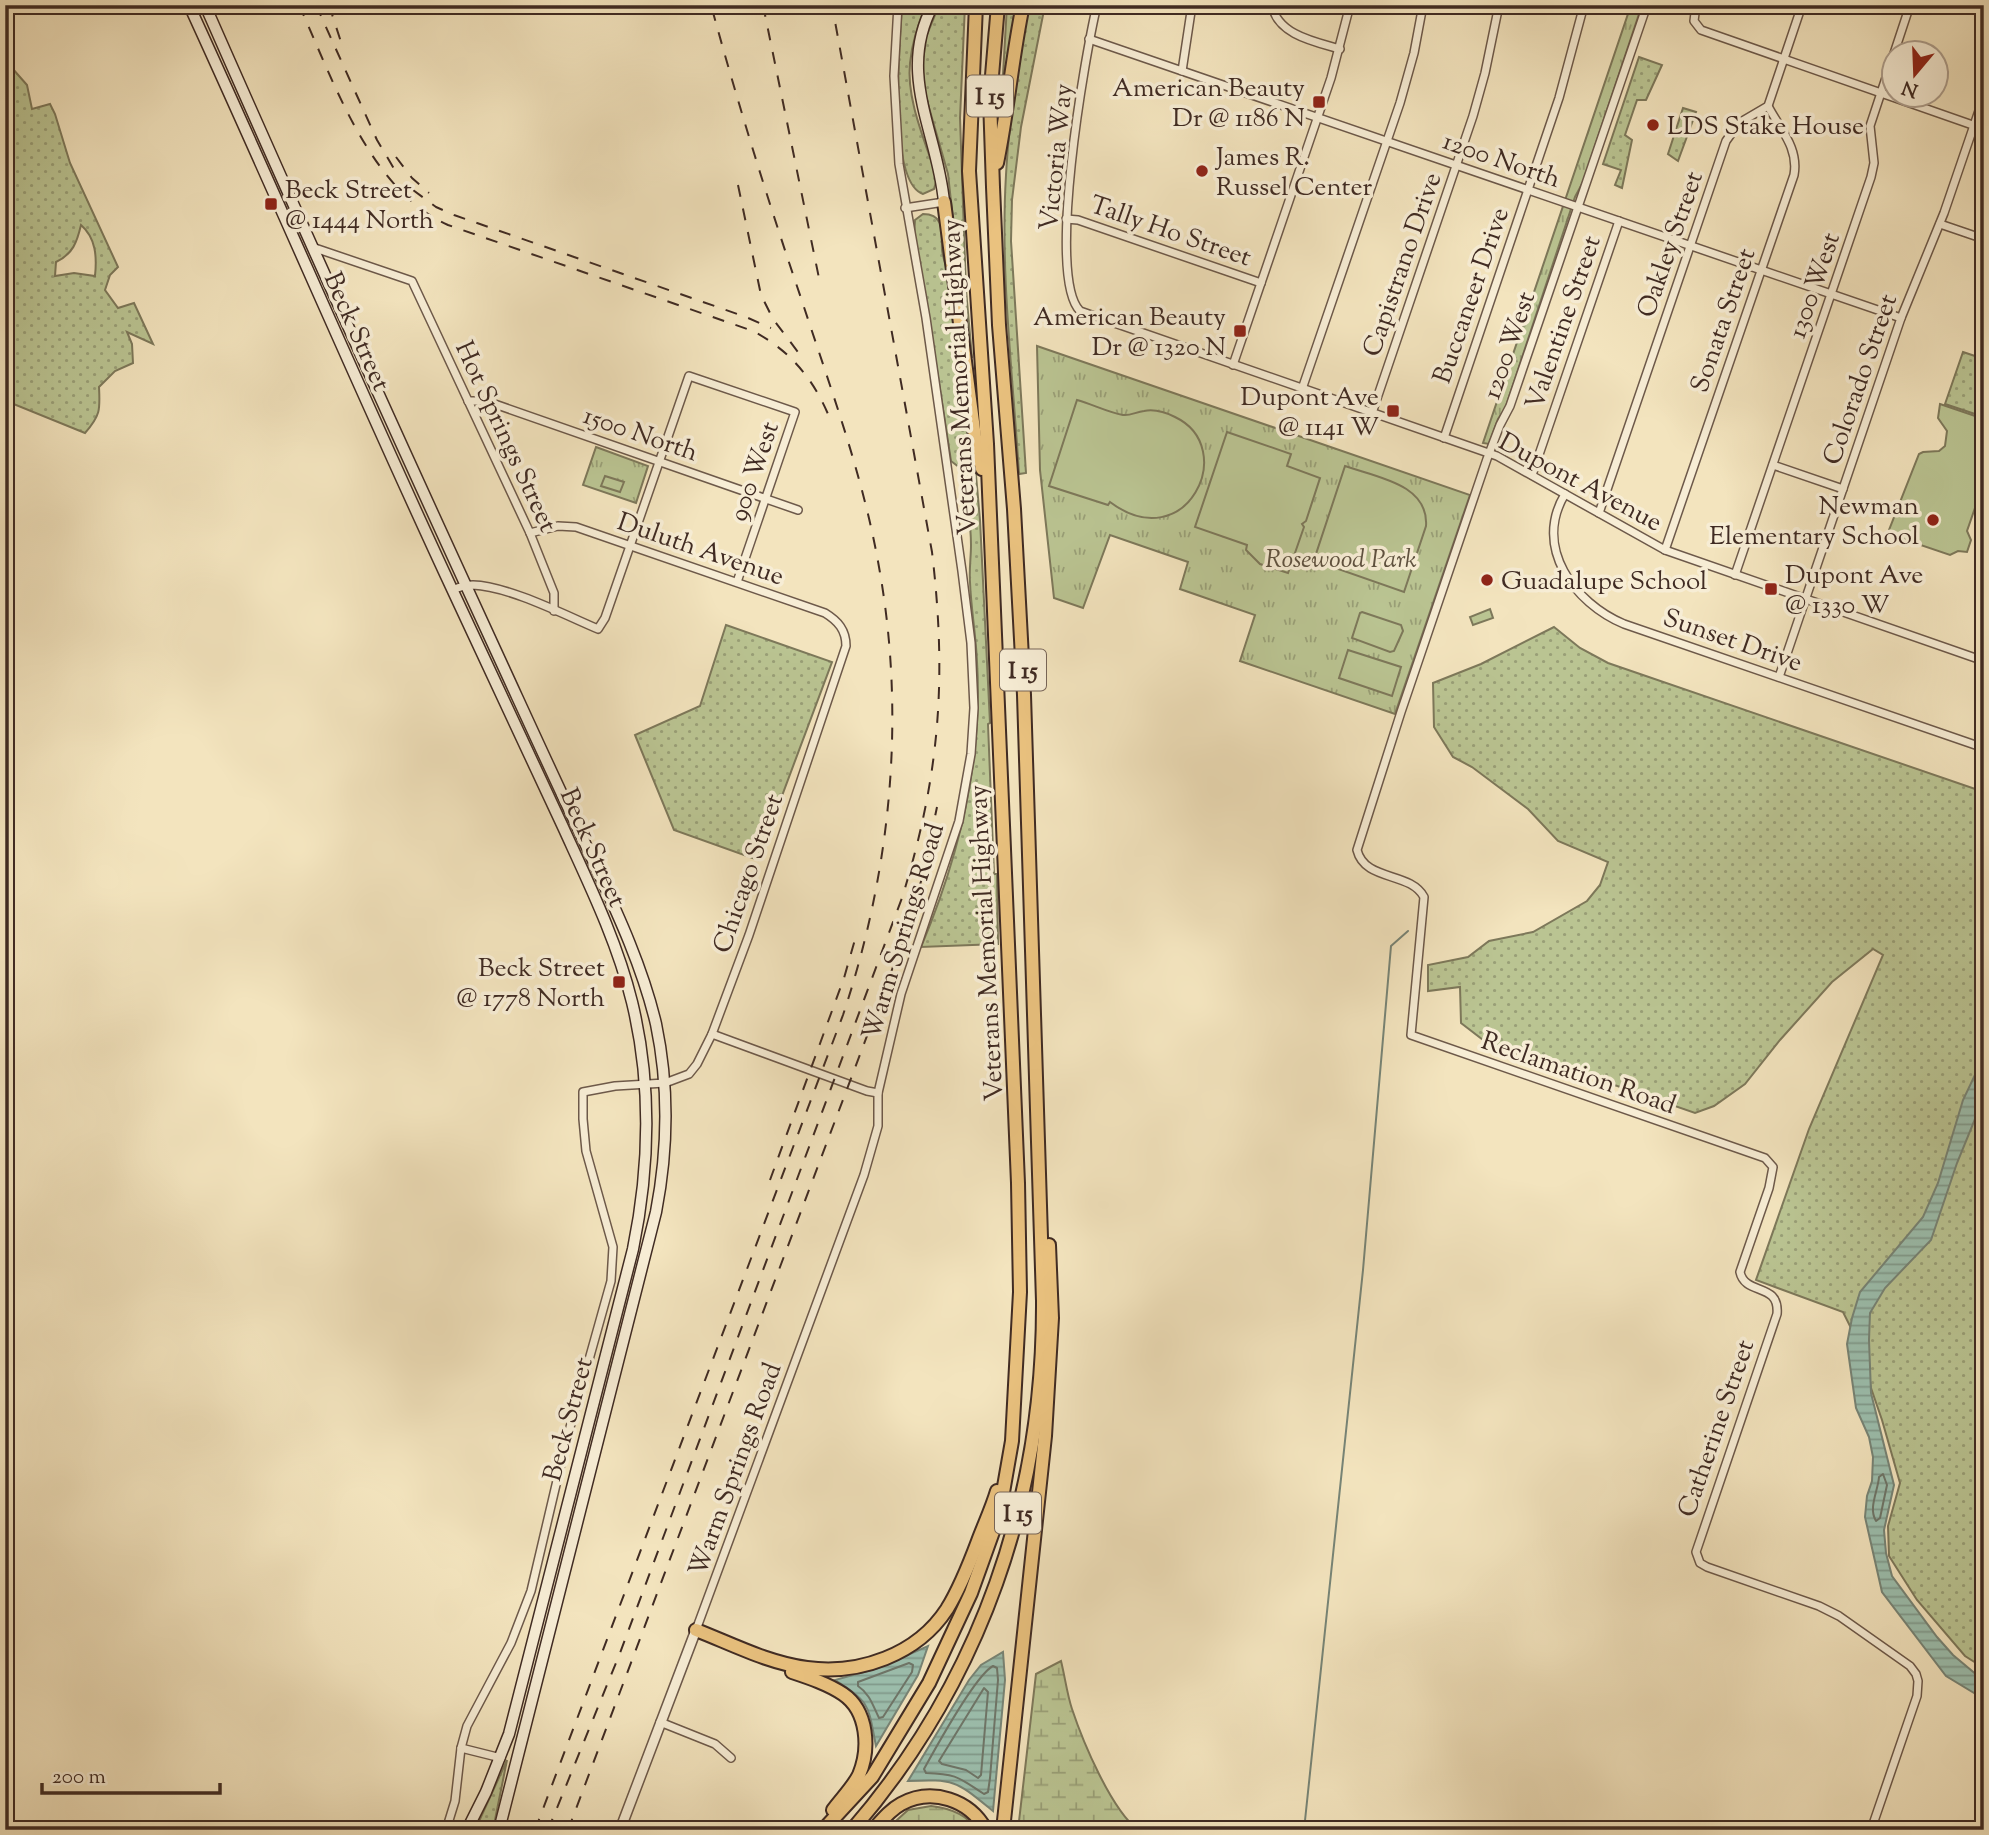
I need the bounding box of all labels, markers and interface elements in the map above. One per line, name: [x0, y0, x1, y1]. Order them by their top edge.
north arrow: [1881, 38, 1951, 108]
place label: American Beauty Dr @ 1186 N: [1112, 71, 1305, 138]
text: N: [1899, 72, 1922, 103]
road number: I 15: [967, 76, 1013, 116]
street label: Victoria Way: [1031, 82, 1084, 233]
marker: American Beauty Dr @ 1186 N: [1311, 94, 1327, 110]
place label: LDS Stake House: [1667, 109, 1864, 146]
marker: LDS Stake House: [1645, 117, 1661, 133]
street label: 1200 North: [1437, 124, 1565, 199]
place label: James R. Russel Center: [1214, 140, 1373, 207]
marker: James R. Russel Center: [1194, 163, 1210, 179]
street label: Oakley Street: [1629, 167, 1714, 323]
street label: Capistrano Drive: [1355, 168, 1452, 362]
place label: Beck Street @ 1444 North: [285, 173, 434, 240]
street label: Tally Ho Street: [1085, 187, 1256, 277]
marker: Beck Street @ 1444 North: [263, 196, 279, 212]
street label: Buccaneer Drive: [1425, 203, 1520, 389]
street label: Veterans Memorial Highway: [934, 218, 987, 536]
street label: 1300 West: [1780, 228, 1851, 344]
street label: Valentine Street: [1517, 231, 1611, 415]
street label: Sonata Street: [1682, 244, 1766, 398]
street label: Beck Street: [313, 266, 398, 398]
street label: 1200 West: [1475, 287, 1546, 405]
street label: Colorado Street: [1815, 289, 1908, 470]
place label: American Beauty Dr @ 1320 N: [1033, 300, 1226, 367]
marker: American Beauty Dr @ 1320 N: [1232, 323, 1248, 339]
street label: Hot Springs Street: [444, 336, 565, 539]
place label: Dupont Ave @ 1141 W: [1241, 380, 1379, 447]
street label: 1500 North: [578, 398, 703, 472]
marker: Dupont Ave @ 1141 W: [1385, 403, 1401, 419]
street label: 900 West: [721, 417, 790, 527]
street label: Dupont Avenue: [1491, 424, 1668, 542]
place label: Newman Elementary School: [1709, 489, 1919, 556]
street label: Duluth Avenue: [612, 505, 789, 596]
marker: Newman Elementary School: [1925, 512, 1941, 528]
park label: Rosewood Park: [1265, 542, 1417, 579]
place label: Dupont Ave @ 1330 W: [1785, 558, 1923, 625]
place label: Guadalupe School: [1501, 564, 1707, 601]
marker: Guadalupe School: [1479, 572, 1495, 588]
marker: Dupont Ave @ 1330 W: [1763, 581, 1779, 597]
street label: Sunset Drive: [1658, 600, 1807, 682]
road number: I 15: [1000, 650, 1046, 690]
street label: Beck Street: [549, 782, 634, 914]
street label: Veterans Memorial Highway: [961, 784, 1014, 1102]
street label: Chicago Street: [705, 789, 794, 958]
street label: Warm Springs Road: [854, 819, 955, 1045]
place label: Beck Street @ 1778 North: [456, 951, 605, 1018]
marker: Beck Street @ 1778 North: [611, 974, 627, 990]
street label: Reclamation Road: [1476, 1024, 1681, 1125]
street label: Catherine Street: [1670, 1335, 1765, 1522]
street label: Beck Street: [535, 1353, 604, 1486]
street label: Warm Springs Road: [681, 1358, 792, 1582]
road number: I 15: [995, 1492, 1041, 1534]
scale bar: [42, 1751, 220, 1795]
text: 200 m: [52, 1763, 106, 1793]

